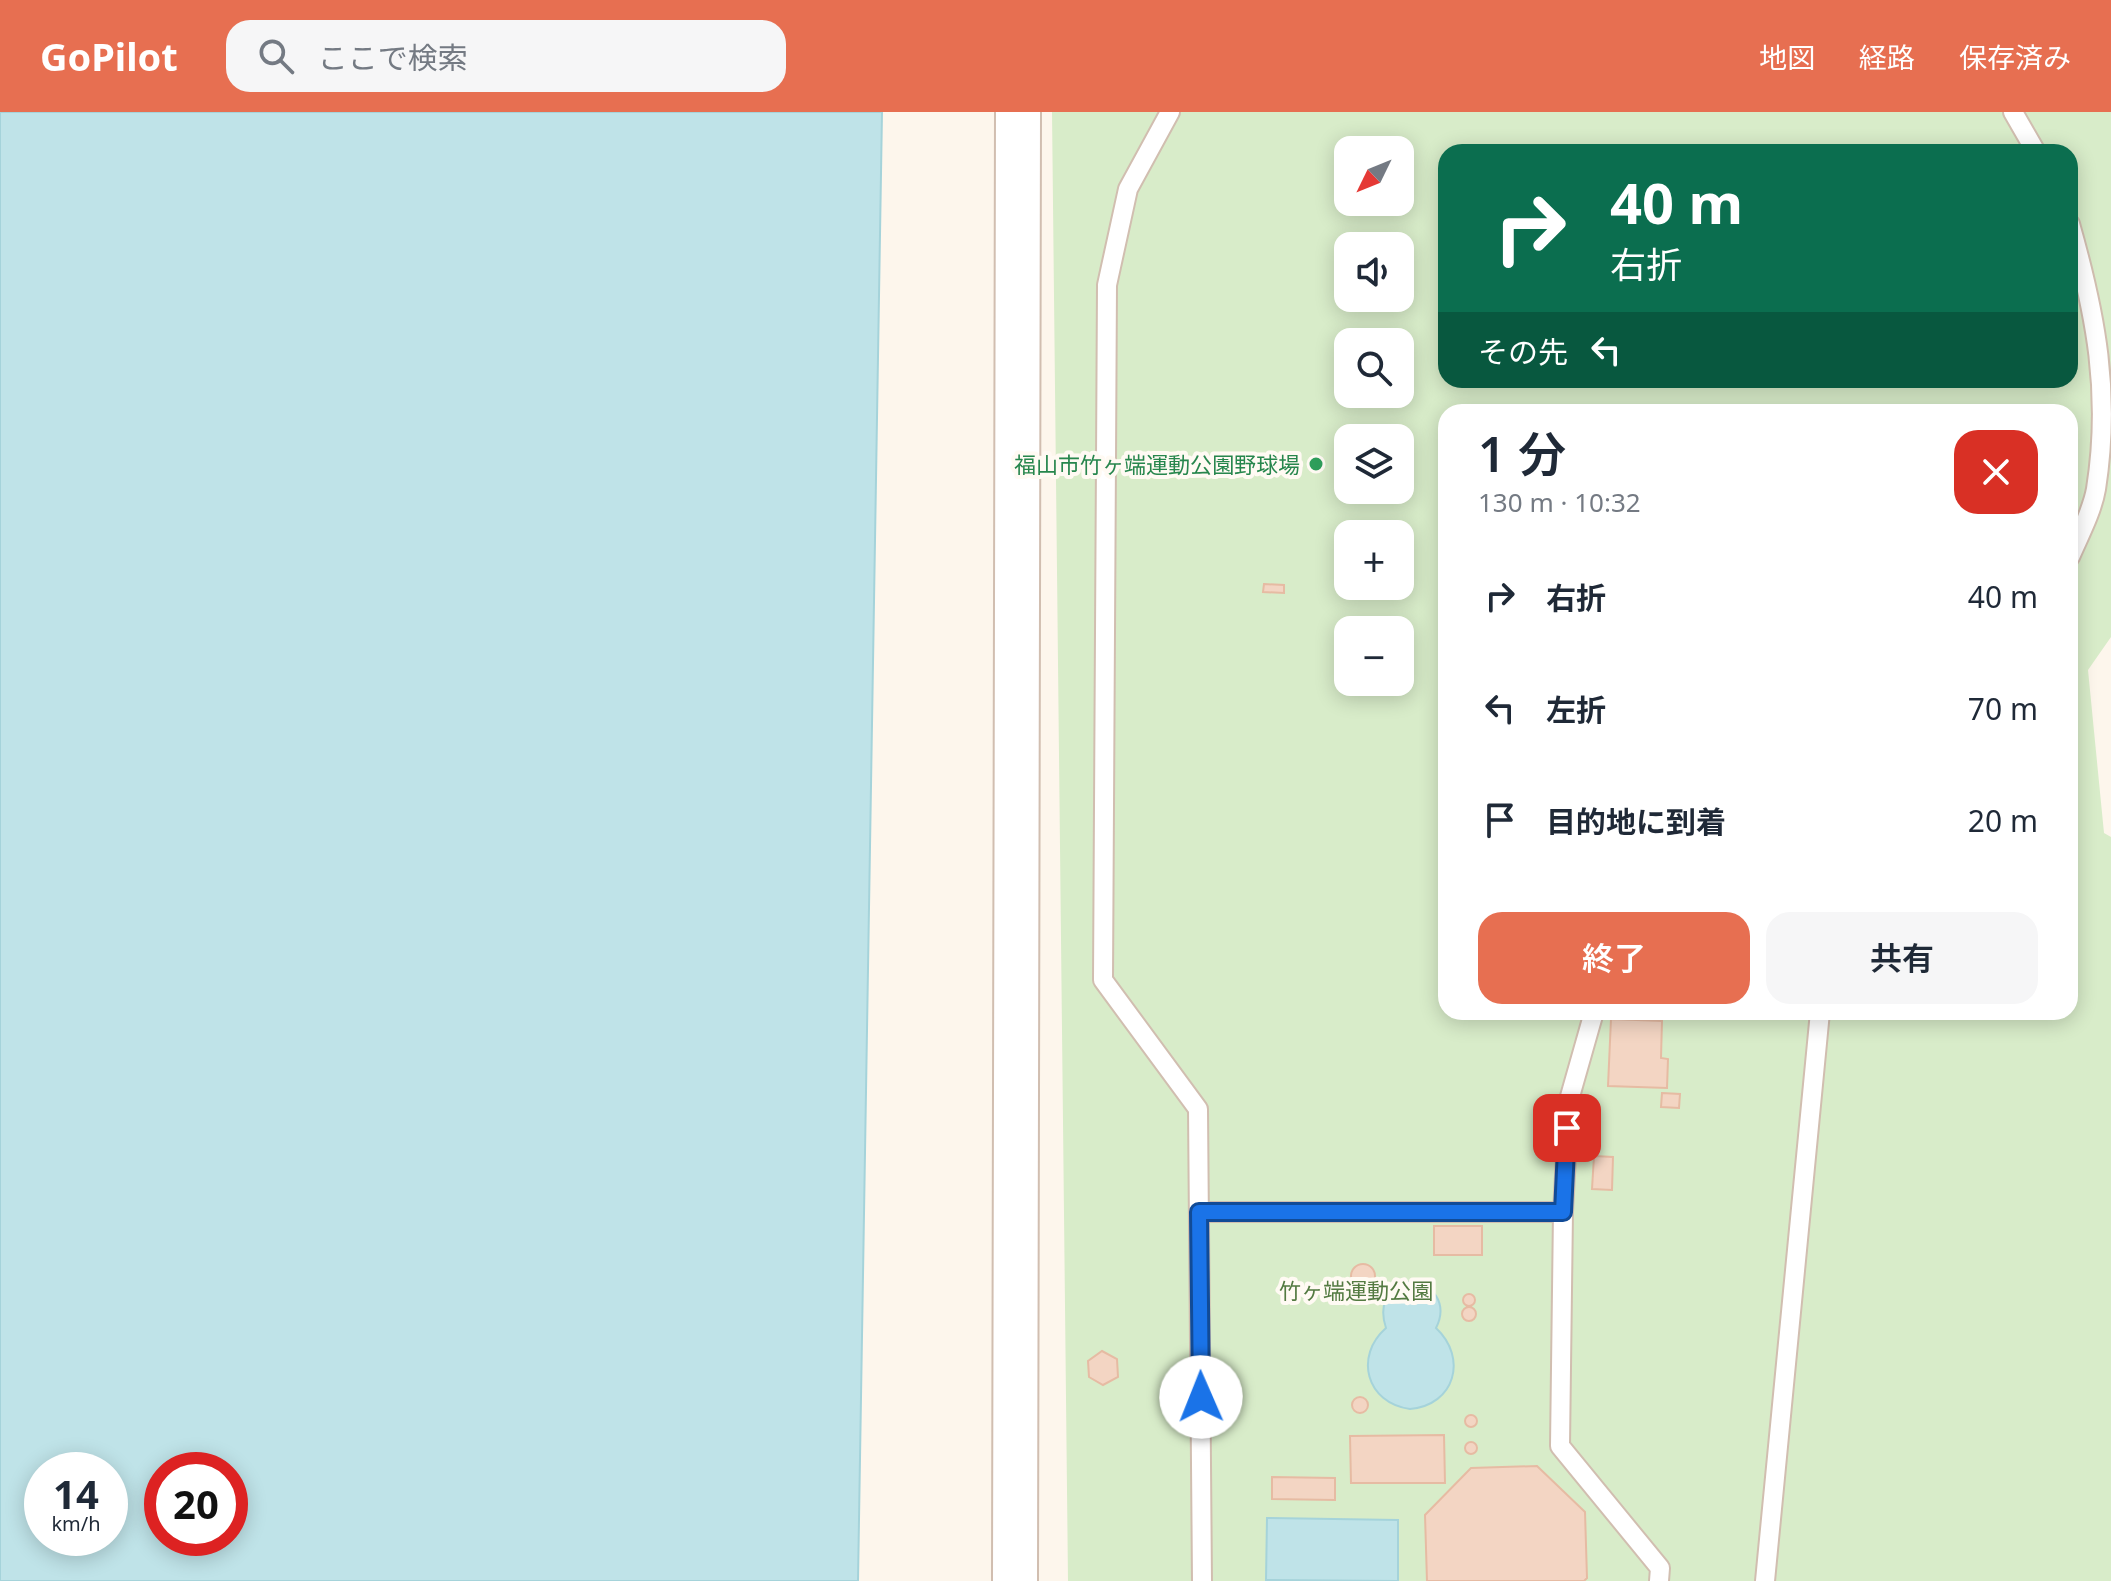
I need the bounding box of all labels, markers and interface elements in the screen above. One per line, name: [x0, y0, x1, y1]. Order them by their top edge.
search box: [226, 20, 786, 92]
text: GoPilot: [40, 30, 178, 82]
icon: search: [254, 34, 298, 78]
text: ここで検索: [318, 37, 468, 78]
text: 地図: [1759, 38, 1815, 76]
text: 経路: [1859, 38, 1915, 76]
text: 保存済み: [1959, 38, 2071, 76]
north arrow: [1334, 136, 1414, 216]
map controls: [1334, 136, 1414, 696]
text: 40 m: [1610, 164, 1743, 240]
icon: right: [1478, 176, 1582, 280]
button: sound: [1334, 232, 1414, 312]
text: 右折: [1610, 240, 1682, 289]
button: search: [1334, 328, 1414, 408]
icon: left: [1584, 328, 1628, 372]
text: その先: [1478, 331, 1568, 372]
text: 1 分: [1478, 421, 1566, 486]
button: layers: [1334, 424, 1414, 504]
button: close: [1954, 430, 2038, 514]
place label: 福山市竹ヶ端運動公園野球場: [1014, 449, 1300, 479]
marker: 福山市竹ヶ端運動公園野球場: [1307, 455, 1325, 473]
text: 130 m · 10:32: [1478, 484, 1641, 520]
button: +: [1334, 520, 1414, 600]
icon: right: [1478, 574, 1522, 618]
text: 40 m: [1968, 576, 2038, 617]
text: 右折: [1546, 577, 1606, 618]
button: −: [1334, 616, 1414, 696]
icon: left: [1478, 686, 1522, 730]
text: 70 m: [1968, 688, 2038, 729]
text: 左折: [1546, 689, 1606, 730]
icon: arrive: [1478, 798, 1522, 842]
text: 20 m: [1968, 800, 2038, 841]
text: 目的地に到着: [1546, 801, 1726, 842]
button: 終了: [1478, 912, 1750, 1004]
button: 共有: [1766, 912, 2038, 1004]
pin: [1533, 1094, 1601, 1162]
icon: arrive: [1545, 1106, 1589, 1150]
park label: 竹ヶ端運動公園: [1279, 1275, 1433, 1305]
position arrow: [1159, 1355, 1243, 1439]
speed limit sign: 20: [144, 1452, 248, 1556]
text: 14: [53, 1466, 99, 1521]
text: km/h: [51, 1510, 101, 1537]

